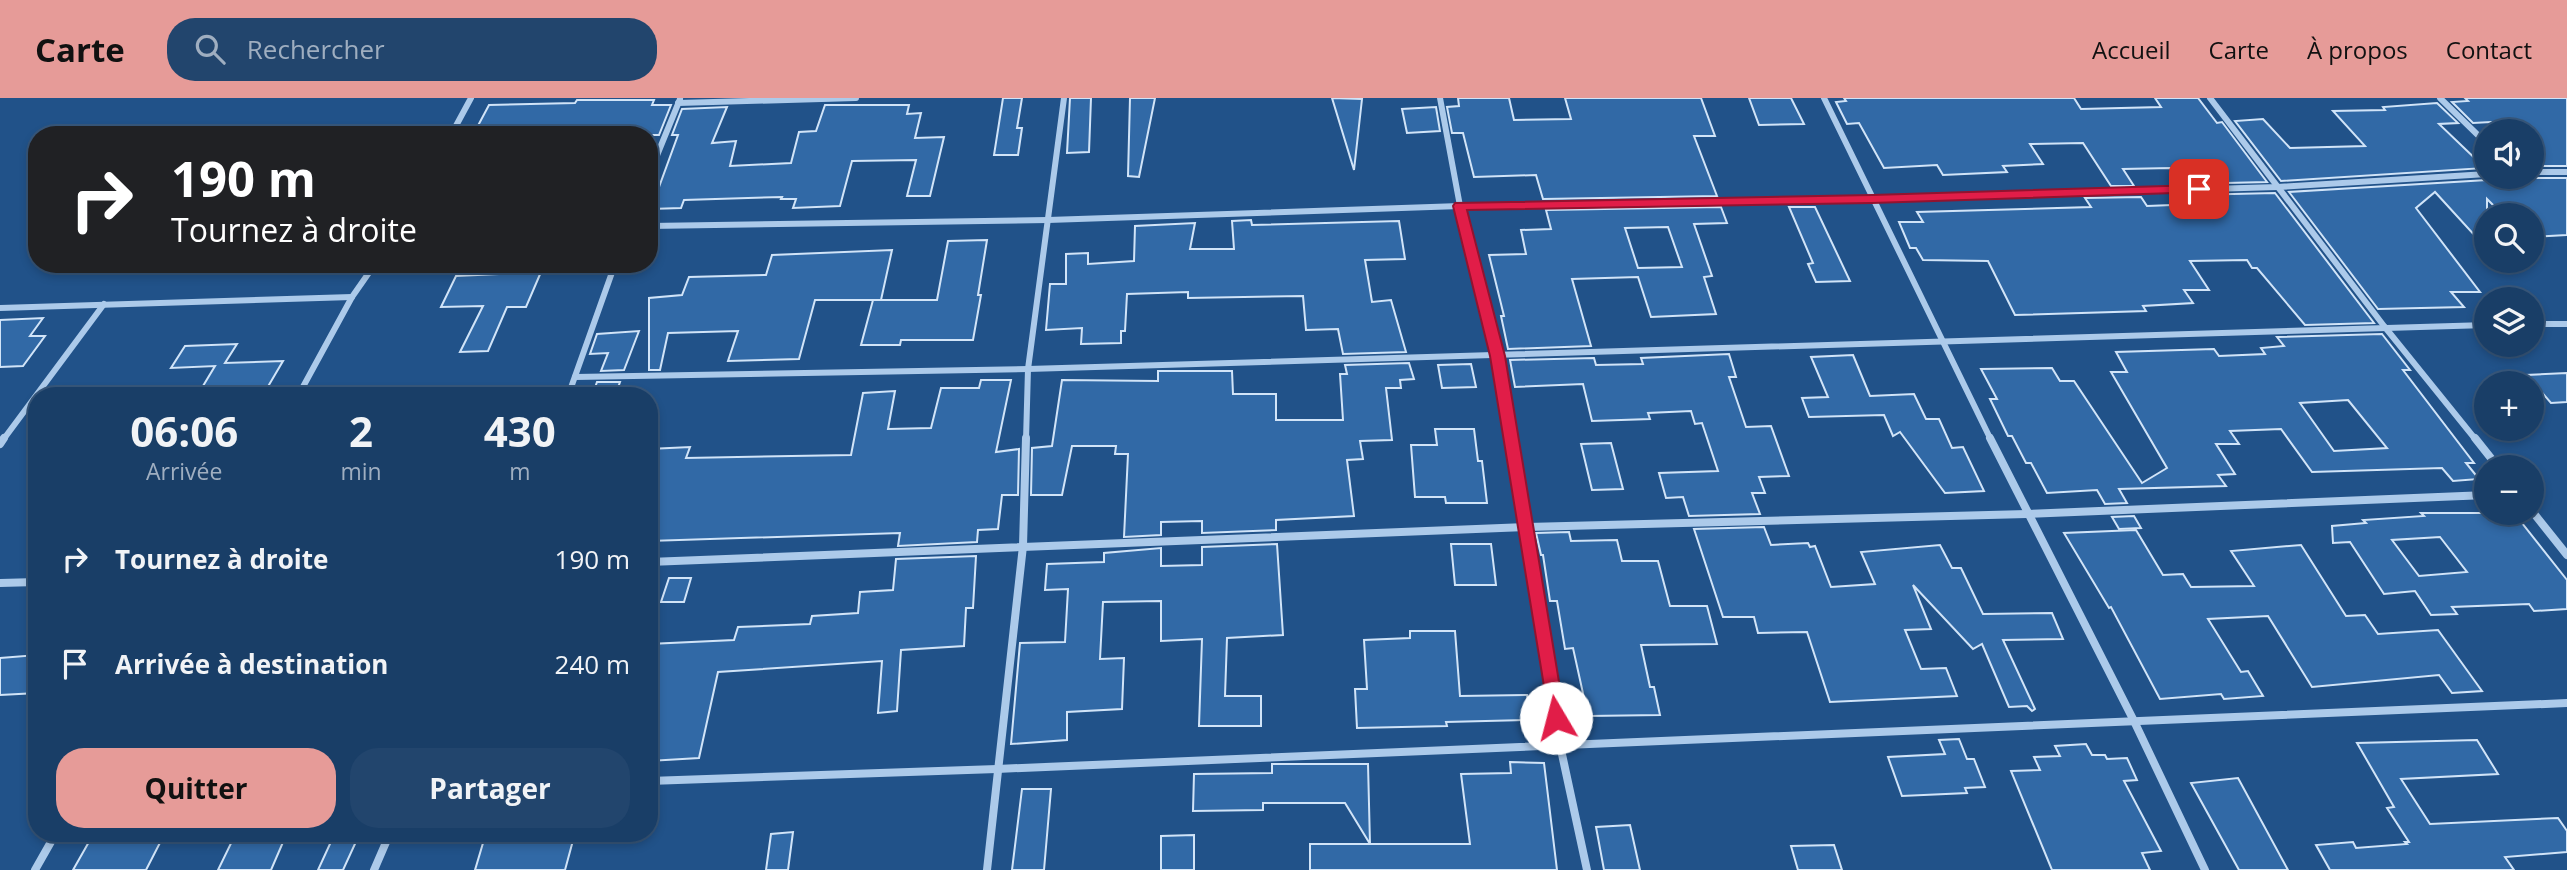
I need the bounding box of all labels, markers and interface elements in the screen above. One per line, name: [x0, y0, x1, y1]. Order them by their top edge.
search box: [167, 18, 657, 81]
text: Carte: [35, 27, 125, 72]
icon: search: [191, 30, 229, 68]
text: Rechercher: [247, 31, 385, 67]
text: Accueil: [2092, 33, 2171, 66]
text: Carte: [2209, 33, 2269, 66]
text: À propos: [2307, 33, 2408, 66]
text: Contact: [2446, 33, 2532, 66]
map controls: [2474, 119, 2544, 525]
button: sound: [2474, 119, 2544, 189]
text: 190 m: [171, 145, 316, 211]
icon: right: [56, 154, 147, 245]
pin: [2169, 159, 2229, 219]
icon: arrive: [2180, 170, 2218, 208]
button: search: [2474, 203, 2544, 273]
text: Tournez à droite: [171, 208, 417, 251]
button: layers: [2474, 287, 2544, 357]
button: +: [2474, 371, 2544, 441]
text: 06:06: [130, 402, 238, 459]
text: 2: [349, 402, 373, 459]
text: 430: [484, 402, 556, 459]
text: Arrivée: [146, 455, 222, 487]
text: min: [340, 455, 382, 487]
text: m: [509, 455, 530, 487]
button: −: [2474, 455, 2544, 525]
icon: right: [56, 540, 94, 578]
text: Tournez à droite: [115, 541, 328, 577]
text: 190 m: [555, 541, 630, 577]
icon: arrive: [56, 645, 94, 683]
text: Arrivée à destination: [115, 646, 388, 682]
text: 240 m: [555, 646, 630, 682]
position arrow: [1519, 681, 1593, 755]
button: Quitter: [56, 748, 336, 828]
button: Partager: [350, 748, 630, 828]

